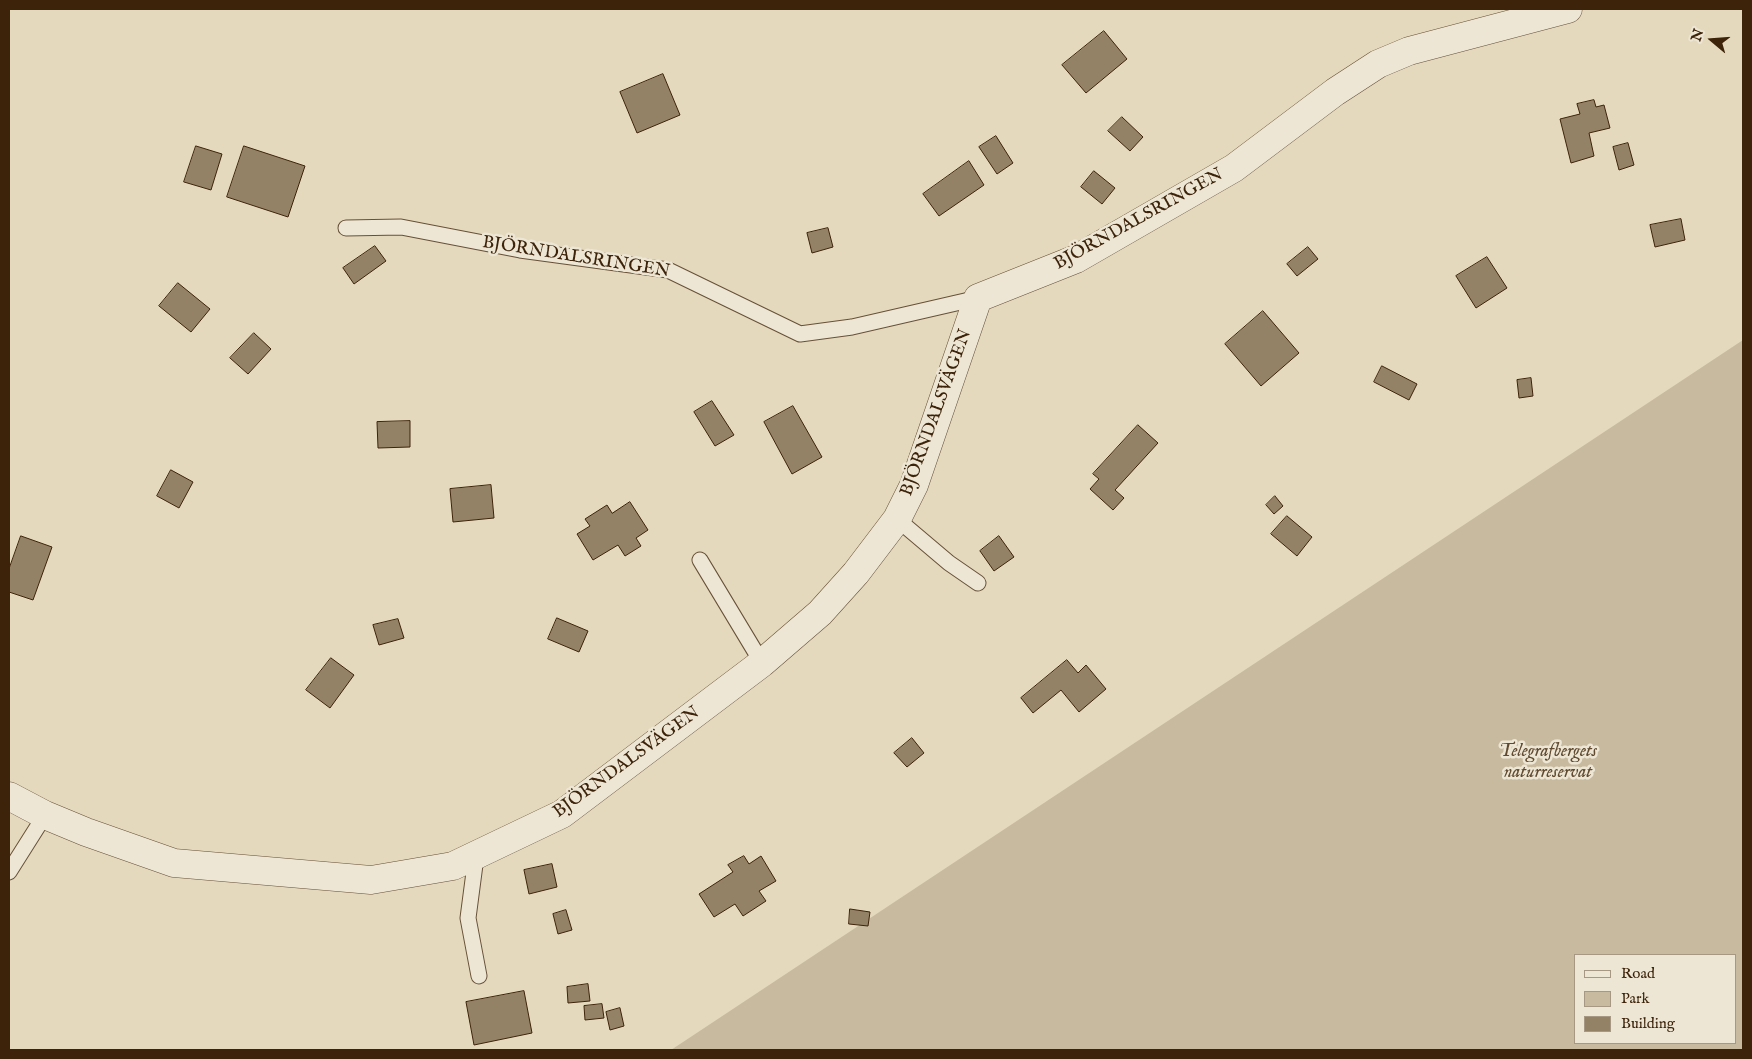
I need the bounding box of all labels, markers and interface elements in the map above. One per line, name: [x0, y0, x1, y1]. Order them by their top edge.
north arrow: [1687, 15, 1737, 65]
text: N: [1687, 27, 1708, 44]
street label: BJÖRNDALSRINGEN: [1051, 165, 1227, 275]
street label: BJÖRNDALSRINGEN: [481, 232, 671, 284]
street label: BJÖRNDALSVÄGEN: [897, 327, 977, 499]
street label: BJÖRNDALSVÄGEN: [549, 703, 705, 823]
park label: Telegrafbergets naturreservat: [1499, 741, 1597, 784]
legend: [1574, 954, 1737, 1044]
text: Road: [1621, 964, 1655, 983]
text: Park: [1621, 989, 1650, 1008]
text: Building: [1621, 1014, 1675, 1033]

